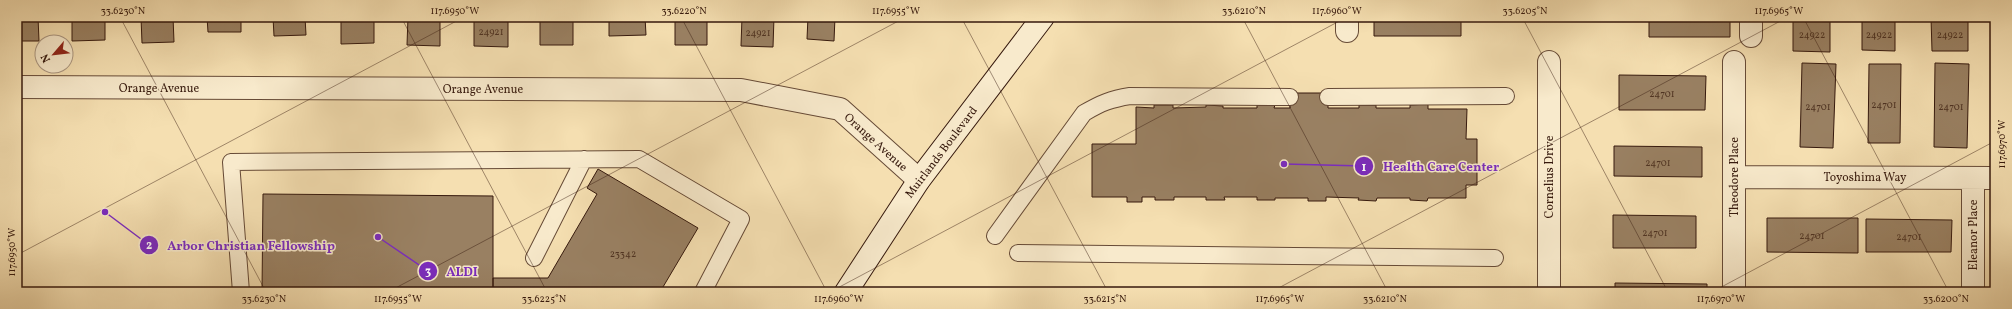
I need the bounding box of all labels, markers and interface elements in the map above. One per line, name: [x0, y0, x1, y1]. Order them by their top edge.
text: 33.6230°N: [101, 4, 146, 18]
text: 117.6950°W: [431, 4, 479, 18]
text: 33.6220°N: [661, 4, 707, 18]
text: 117.6955°W: [872, 4, 920, 18]
text: 33.6210°N: [1222, 4, 1266, 18]
text: 117.6960°W: [1312, 4, 1362, 18]
text: 33.6205°N: [1503, 4, 1548, 18]
text: 117.6965°W: [1755, 4, 1803, 18]
house number: 24921: [478, 25, 504, 39]
house number: 24921: [745, 26, 771, 40]
house number: 24922: [1799, 28, 1825, 42]
house number: 24922: [1866, 28, 1892, 42]
house number: 24922: [1937, 28, 1963, 42]
north arrow: [34, 34, 74, 74]
text: N: [38, 51, 55, 65]
street label: Orange Avenue: [119, 81, 200, 97]
street label: Orange Avenue: [443, 82, 524, 98]
house number: 24701: [1649, 87, 1675, 101]
house number: 24701: [1871, 98, 1897, 112]
house number: 24701: [1805, 100, 1831, 114]
house number: 24701: [1938, 100, 1964, 114]
street label: Muirlands Boulevard: [902, 103, 982, 202]
street label: Orange Avenue: [840, 110, 911, 176]
text: 117.6970°W: [1995, 120, 2009, 168]
street label: Cornelius Drive: [1542, 135, 1558, 218]
street label: Theodore Place: [1727, 137, 1743, 217]
callout: Health Care Center: [1354, 154, 1507, 179]
house number: 24701: [1645, 156, 1671, 170]
text: Health Care Center: [1383, 159, 1499, 177]
text: 1: [1362, 160, 1367, 176]
street label: Toyoshima Way: [1823, 170, 1907, 186]
street label: Eleanor Place: [1966, 199, 1982, 271]
house number: 24701: [1642, 226, 1668, 240]
text: 117.6950°W: [5, 228, 19, 276]
house number: 24701: [1799, 229, 1825, 243]
house number: 24701: [1896, 230, 1922, 244]
callout: Arbor Christian Fellowship: [139, 233, 342, 258]
text: 2: [146, 238, 152, 254]
text: Arbor Christian Fellowship: [167, 238, 335, 256]
house number: 23342: [610, 247, 636, 261]
callout: ALDI: [418, 259, 485, 284]
text: 3: [425, 264, 431, 280]
text: ALDI: [446, 264, 478, 282]
text: 33.6230°N: [242, 292, 287, 306]
text: 117.6955°W: [374, 292, 422, 306]
text: 33.6225°N: [522, 292, 567, 306]
text: 117.6960°W: [814, 292, 864, 306]
text: 33.6215°N: [1084, 292, 1127, 306]
text: 117.6965°W: [1256, 292, 1304, 306]
text: 33.6210°N: [1363, 292, 1407, 306]
text: 117.6970°W: [1697, 292, 1745, 306]
text: 33.6200°N: [1923, 292, 1970, 306]

